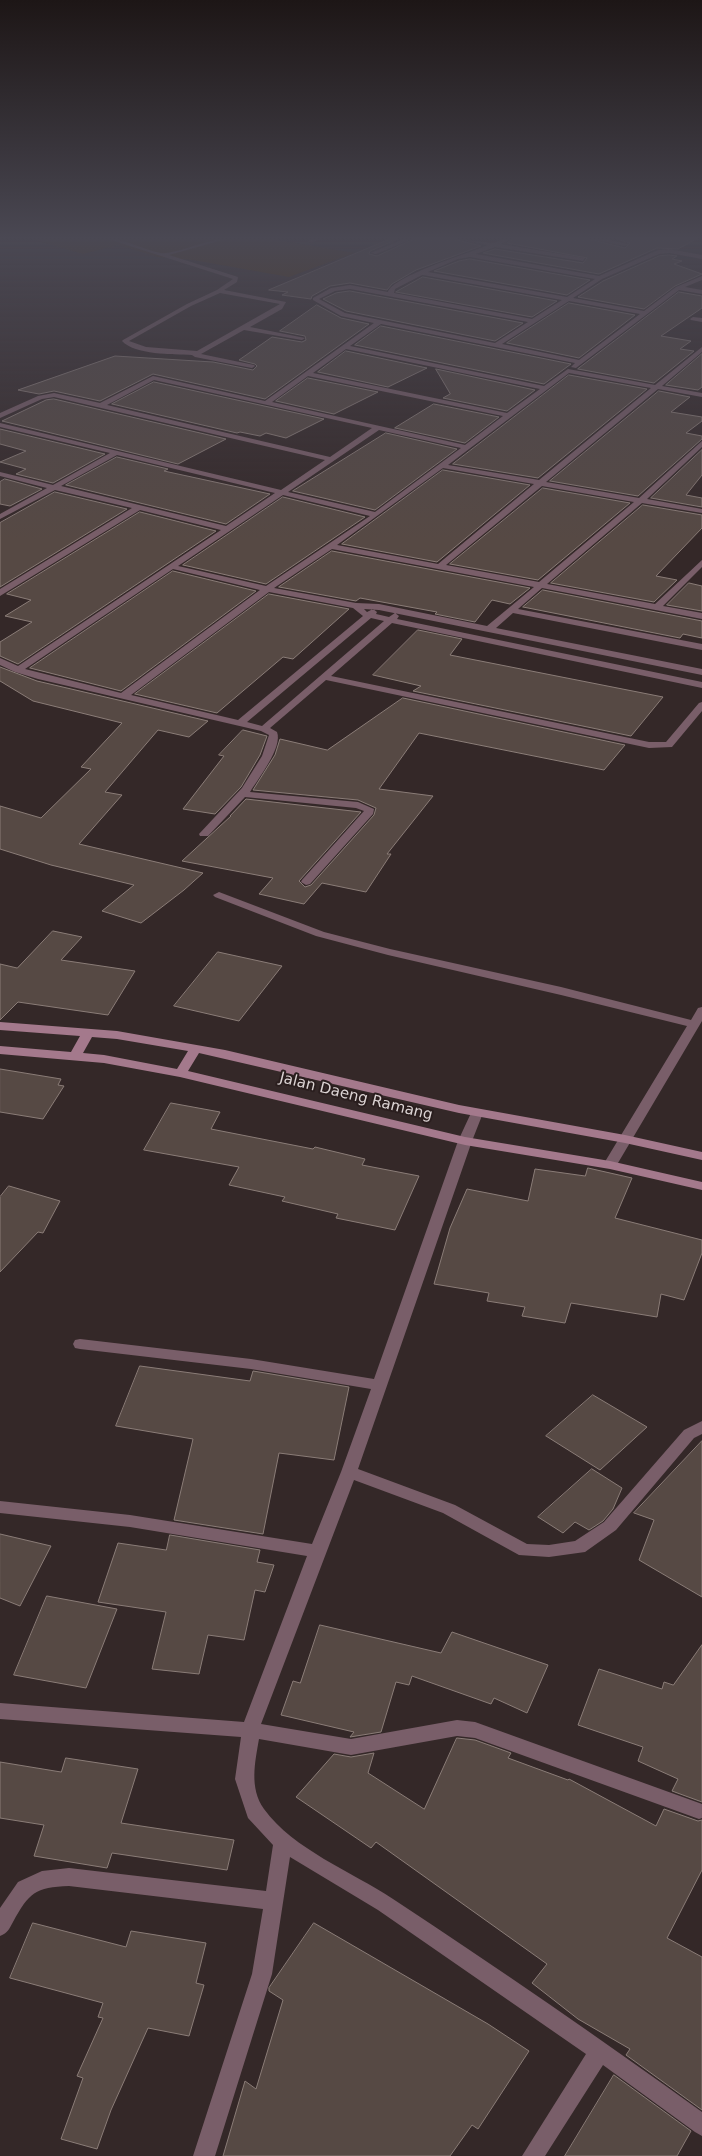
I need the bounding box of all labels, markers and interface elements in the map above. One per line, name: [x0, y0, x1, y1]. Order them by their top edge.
street label: Jalan Daeng Ramang: [278, 1069, 434, 1125]

